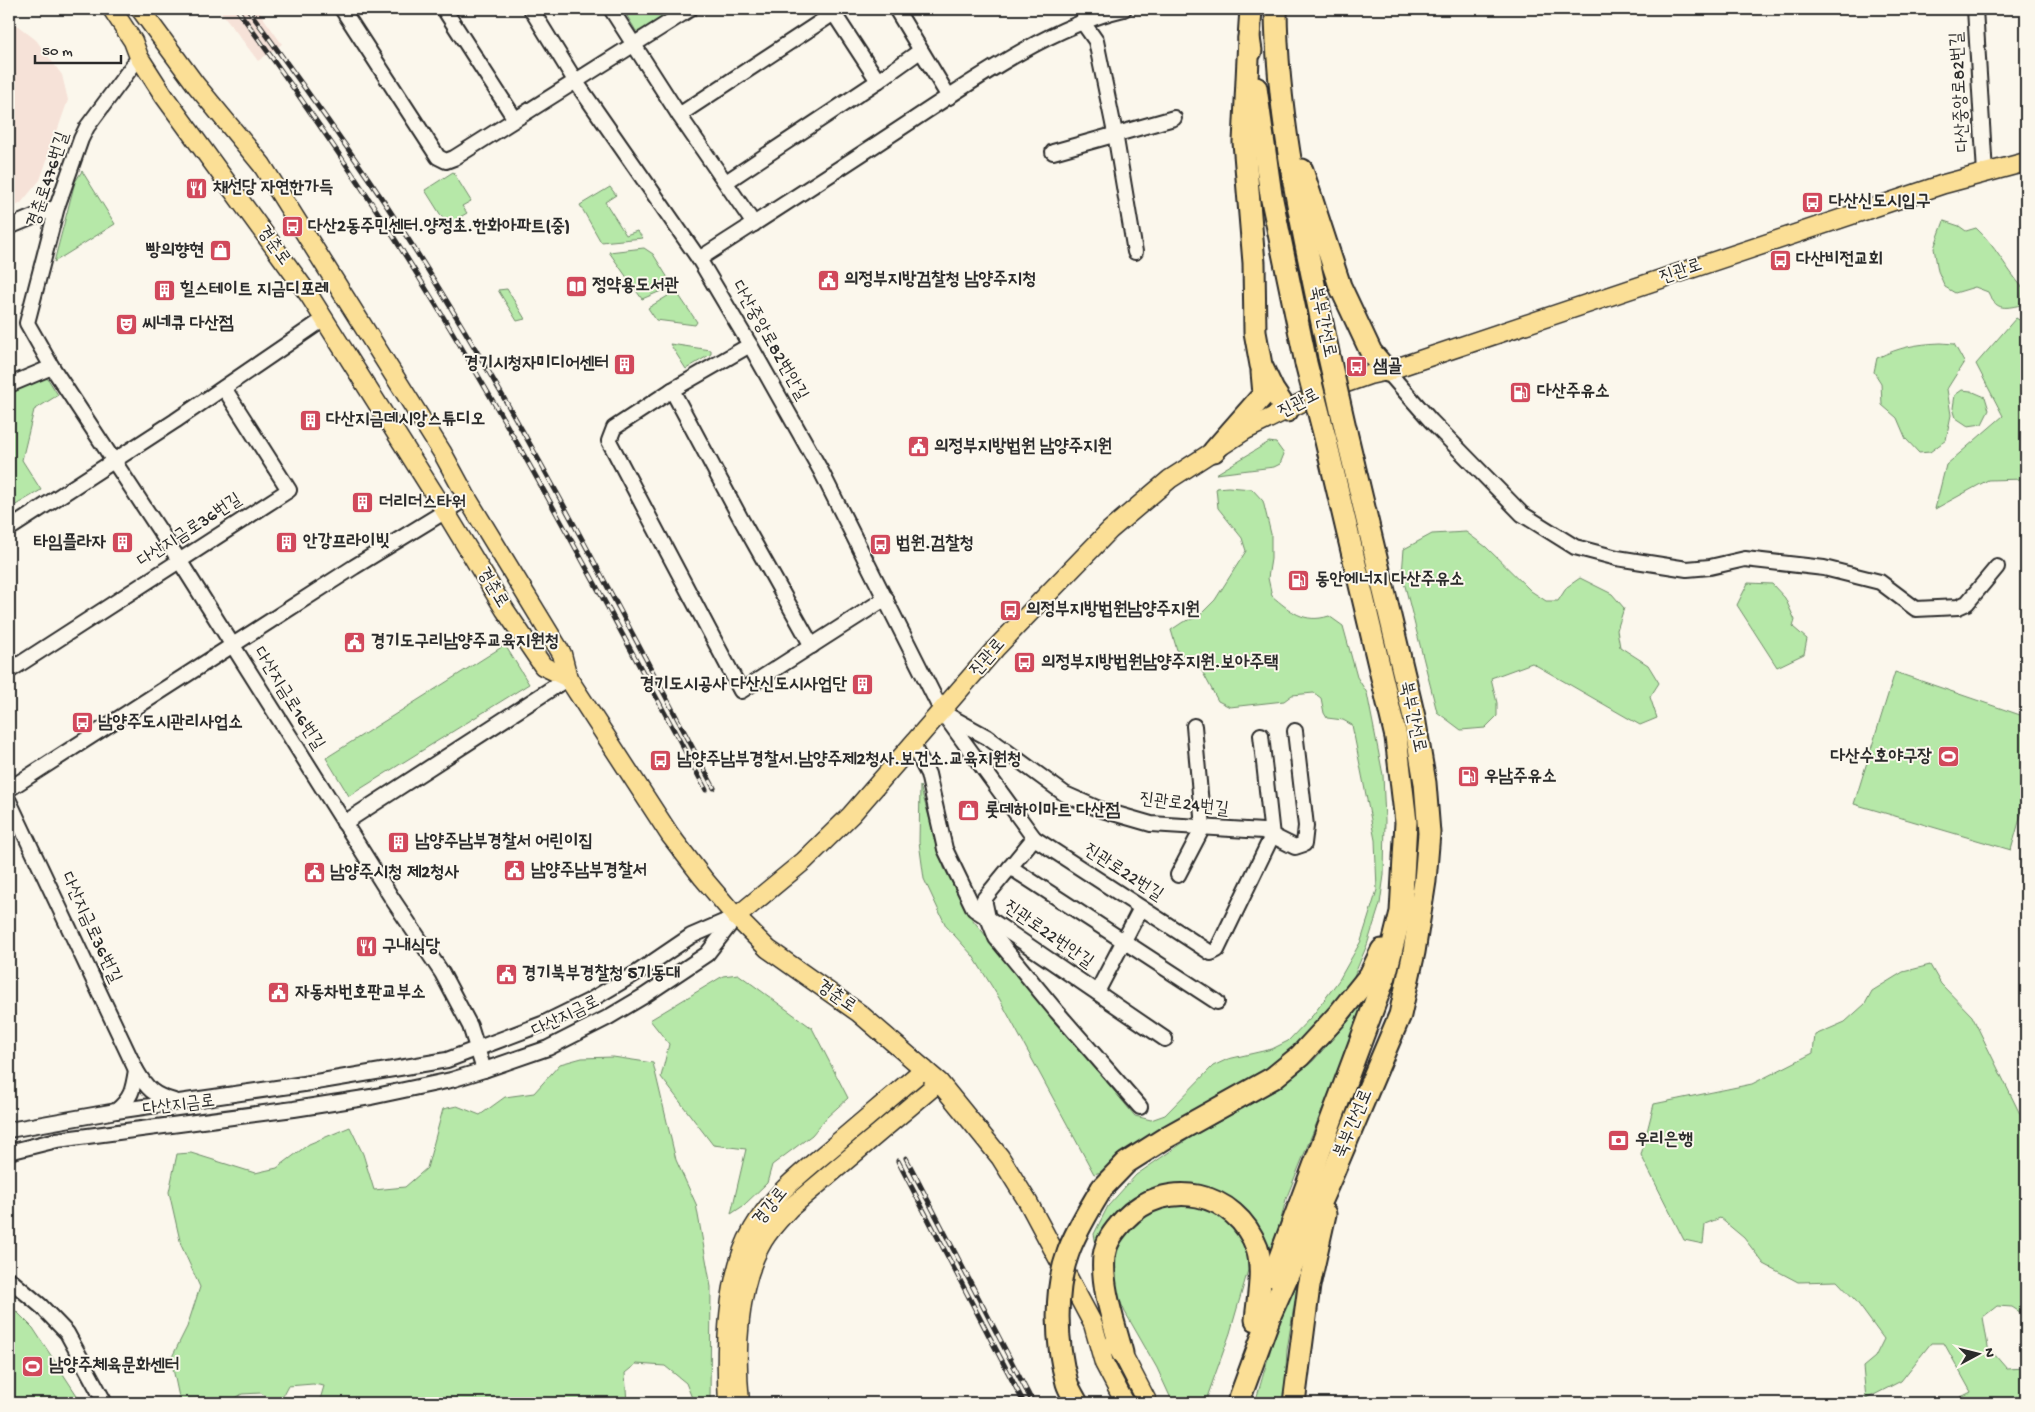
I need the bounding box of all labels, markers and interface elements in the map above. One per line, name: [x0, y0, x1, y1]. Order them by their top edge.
street label: 다산중앙로82번길: [1947, 31, 1975, 153]
scale bar: [35, 32, 121, 64]
text: 50 m: [42, 43, 73, 61]
street label: 경춘로476번길: [24, 129, 75, 231]
restaurant icon: 채선당 자연한가득: [185, 176, 209, 200]
place label: 채선당 자연한가득: [213, 178, 333, 199]
bus stop icon: 다산신도시입구: [1801, 190, 1825, 214]
place label: 다산신도시입구: [1829, 192, 1930, 213]
bus stop icon: 다산2동주민센터.양정초.한화아파트(중): [280, 215, 304, 239]
place label: 다산2동주민센터.양정초.한화아파트(중): [308, 217, 570, 238]
street label: 경춘로: [252, 222, 294, 270]
shop icon: 빵의향현: [208, 239, 232, 263]
place label: 빵의향현: [145, 241, 204, 262]
bus stop icon: 다산비전교회: [1768, 248, 1792, 272]
place label: 다산비전교회: [1796, 250, 1883, 271]
street label: 진관로: [1657, 255, 1705, 289]
public building icon: 의정부지방검찰청 남양주지청: [816, 268, 840, 292]
place label: 의정부지방검찰청 남양주지청: [844, 270, 1037, 291]
library icon: 정약용도서관: [564, 274, 588, 298]
place label: 정약용도서관: [592, 276, 679, 297]
street label: 다산중앙로82번안길: [726, 277, 812, 405]
building icon: 힐스테이트 지금디포레: [152, 278, 176, 302]
place label: 힐스테이트 지금디포레: [180, 280, 329, 301]
street label: 북부간선로: [1304, 284, 1340, 360]
theatre icon: 씨네큐 다산점: [114, 312, 138, 336]
place label: 씨네큐 다산점: [142, 314, 234, 335]
building icon: 경기시청자미디어센터: [613, 352, 637, 376]
place label: 경기시청자미디어센터: [464, 354, 609, 375]
bus stop icon: 샘골: [1345, 355, 1369, 379]
place label: 샘골: [1372, 357, 1402, 378]
fuel station icon: 다산주유소: [1509, 380, 1533, 404]
place label: 다산주유소: [1537, 382, 1609, 403]
street label: 진관로: [1275, 385, 1323, 423]
building icon: 다산지금데시앙스튜디오: [298, 408, 322, 432]
place label: 다산지금데시앙스튜디오: [326, 410, 485, 431]
public building icon: 의정부지방법원 남양주지원: [906, 435, 930, 459]
place label: 의정부지방법원 남양주지원: [934, 437, 1112, 458]
street label: 다산지금로36번길: [134, 489, 246, 572]
building icon: 더리더스타워: [351, 491, 375, 515]
place label: 더리더스타워: [379, 493, 466, 514]
building icon: 안강프라이빗: [275, 530, 299, 554]
building icon: 타임플라자: [110, 531, 134, 555]
place label: 안강프라이빗: [303, 532, 390, 553]
bus stop icon: 법원.검찰청: [868, 532, 892, 556]
place label: 타임플라자: [34, 533, 107, 554]
place label: 법원.검찰청: [896, 534, 974, 555]
street label: 경춘로: [472, 564, 512, 612]
fuel station icon: 동안에너지 다산주유소: [1287, 568, 1311, 592]
place label: 동안에너지 다산주유소: [1315, 570, 1464, 591]
bus stop icon: 의정부지방법원남양주지원: [998, 598, 1022, 622]
place label: 의정부지방법원남양주지원: [1026, 600, 1200, 621]
public building icon: 경기도구리남양주교육지원청: [343, 630, 367, 654]
place label: 경기도구리남양주교육지원청: [371, 632, 559, 653]
street label: 진관로: [966, 635, 1010, 681]
street label: 다산지금로16번길: [248, 643, 328, 755]
bus stop icon: 의정부지방법원남양주지원.보아주택: [1013, 651, 1037, 675]
place label: 의정부지방법원남양주지원.보아주택: [1041, 653, 1278, 674]
building icon: 경기도시공사 다산신도시사업단: [851, 673, 875, 697]
place label: 경기도시공사 다산신도시사업단: [640, 675, 848, 696]
street label: 북부간선로: [1394, 679, 1430, 755]
bus stop icon: 남양주도시관리사업소: [70, 711, 94, 735]
place label: 남양주도시관리사업소: [98, 713, 243, 734]
sports icon: 다산수호야구장: [1936, 745, 1960, 769]
place label: 다산수호야구장: [1831, 747, 1933, 768]
bus stop icon: 남양주남부경찰서.남양주제2청사.보건소.교육지원청: [649, 748, 673, 772]
place label: 남양주남부경찰서.남양주제2청사.보건소.교육지원청: [677, 750, 1021, 771]
fuel station icon: 우남주유소: [1456, 765, 1480, 789]
place label: 우남주유소: [1484, 767, 1556, 788]
street label: 진관로24번길: [1138, 789, 1230, 821]
shop icon: 롯데하이마트 다산점: [957, 799, 981, 823]
place label: 롯데하이마트 다산점: [985, 801, 1120, 822]
building icon: 남양주남부경찰서 어린이집: [387, 830, 411, 854]
place label: 남양주남부경찰서 어린이집: [415, 832, 593, 853]
street label: 진관로22번길: [1080, 840, 1167, 907]
public building icon: 남양주남부경찰서: [503, 859, 527, 883]
public building icon: 남양주시청 제2청사: [302, 861, 326, 885]
place label: 남양주남부경찰서: [531, 861, 647, 882]
place label: 남양주시청 제2청사: [330, 863, 459, 884]
street label: 다산지금로36번길: [55, 869, 125, 987]
street label: 진관로22번안길: [999, 896, 1097, 974]
restaurant icon: 구내식당: [354, 935, 378, 959]
place label: 구내식당: [382, 937, 440, 958]
public building icon: 경기북부경찰청 5기동대: [494, 962, 518, 986]
place label: 경기북부경찰청 5기동대: [522, 964, 681, 985]
street label: 경춘로: [812, 976, 860, 1018]
public building icon: 자동차번호판교부소: [267, 981, 291, 1005]
place label: 자동차번호판교부소: [295, 983, 425, 1004]
street label: 다산지금로: [529, 992, 603, 1042]
street label: 북부간선로: [1330, 1087, 1378, 1161]
street label: 다산지금로: [142, 1091, 216, 1121]
bank icon: 우리은행: [1607, 1128, 1631, 1152]
place label: 우리은행: [1635, 1130, 1693, 1151]
street label: 경강로: [749, 1184, 793, 1230]
north arrow: [1952, 1330, 2002, 1380]
text: N: [1979, 1347, 1997, 1358]
sports icon: 남양주체육문화센터: [21, 1354, 45, 1378]
place label: 남양주체육문화센터: [49, 1356, 179, 1377]

